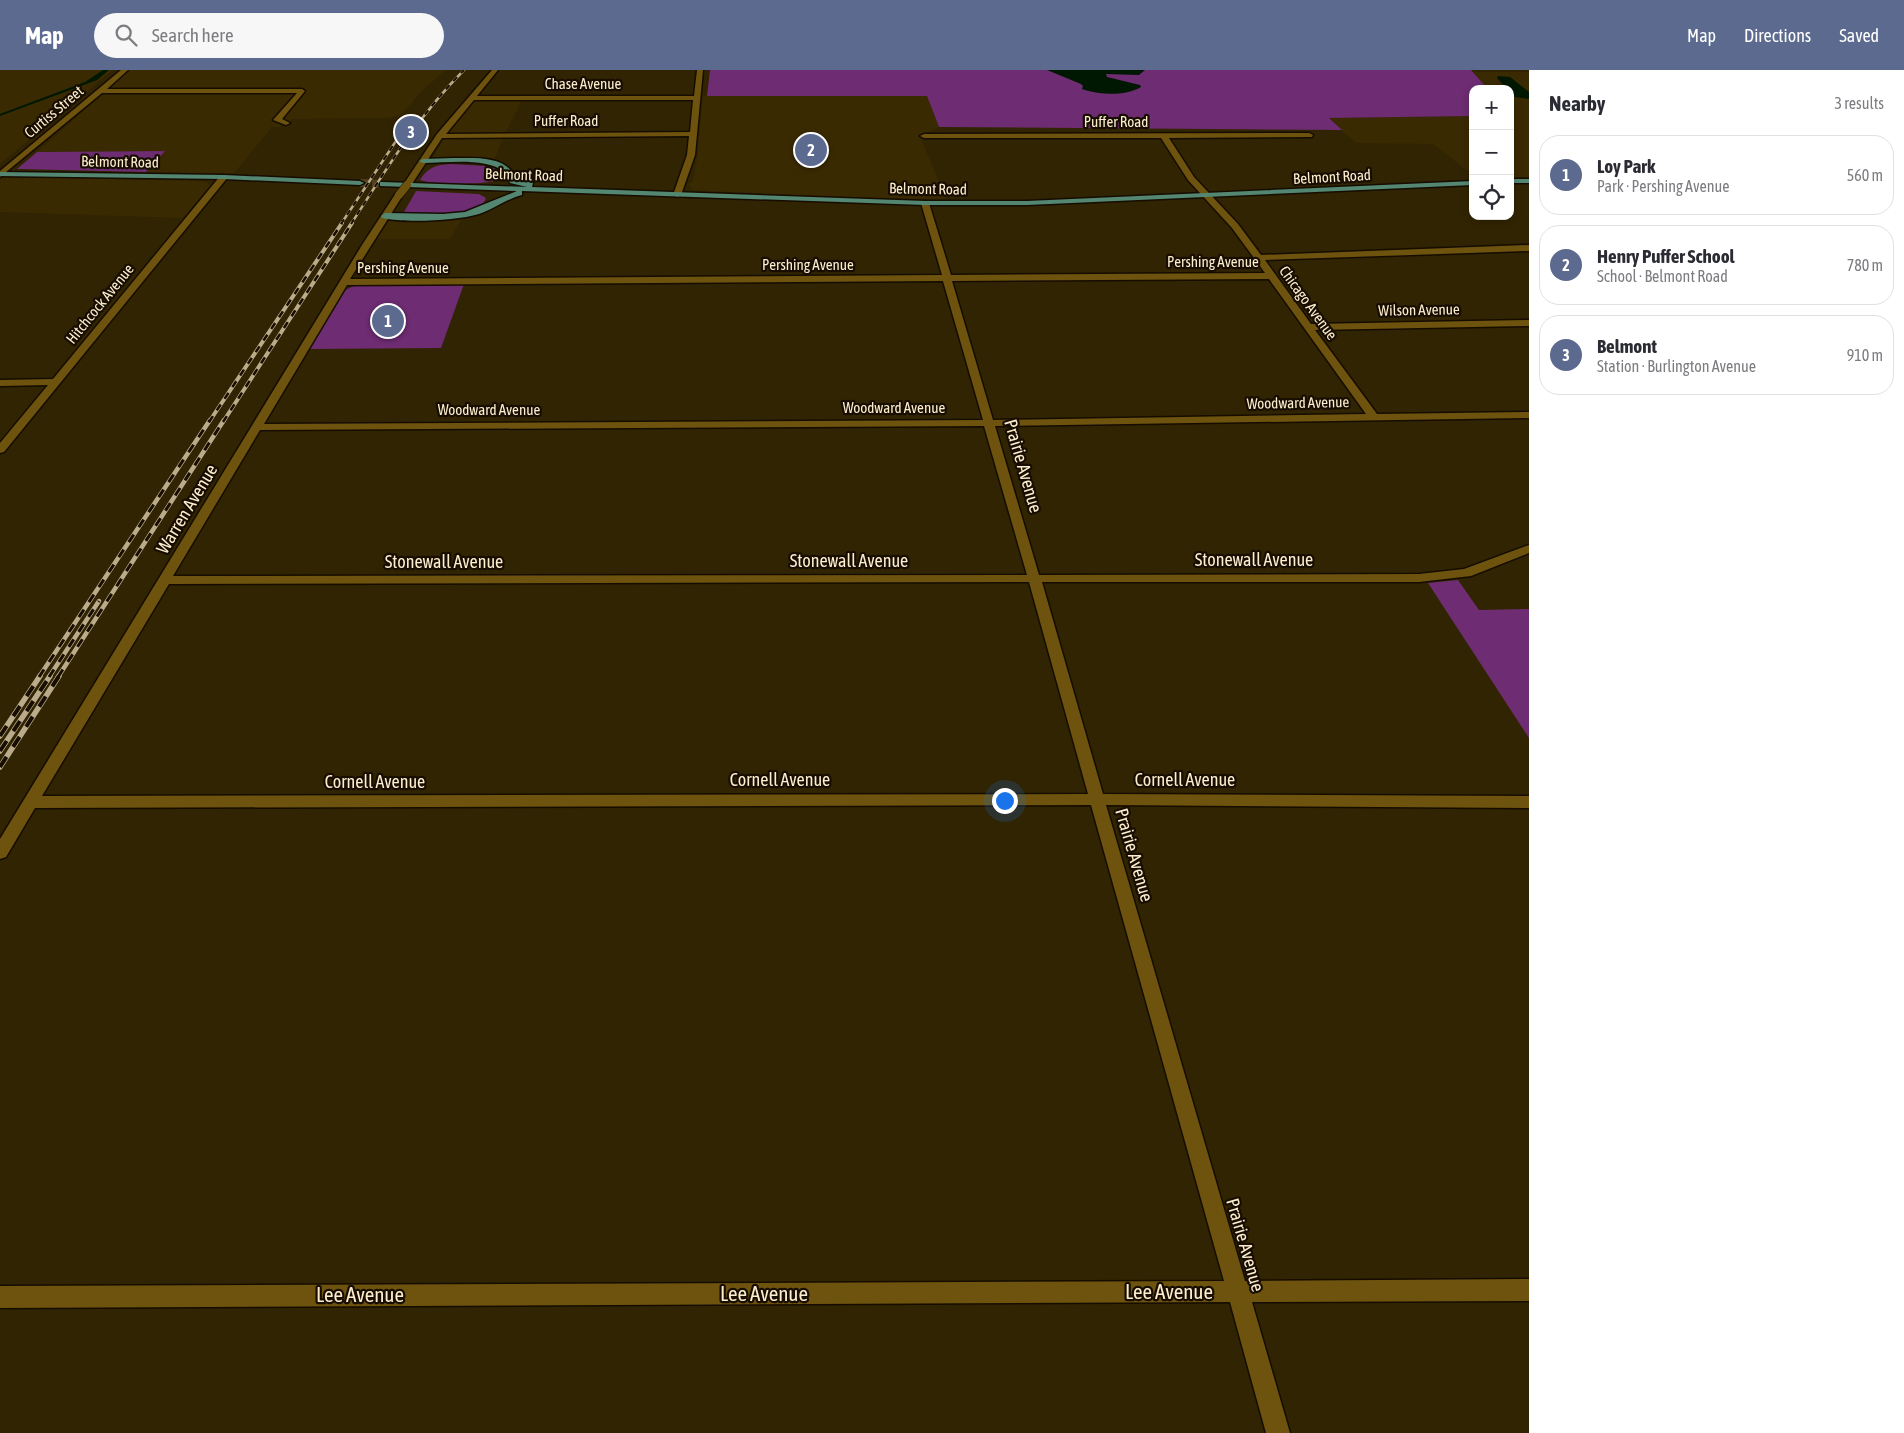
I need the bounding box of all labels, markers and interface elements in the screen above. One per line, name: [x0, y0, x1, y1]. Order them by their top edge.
search box: [94, 13, 444, 58]
icon: search: [112, 21, 140, 49]
text: Map: [25, 22, 64, 49]
text: Search here: [152, 24, 234, 46]
text: Map: [1687, 25, 1716, 46]
text: Directions: [1744, 25, 1811, 46]
text: Saved: [1839, 25, 1879, 46]
street label: Chase Avenue: [545, 75, 622, 92]
street label: Curtiss Street: [21, 82, 87, 141]
map controls: [1469, 85, 1514, 220]
button: +: [1469, 85, 1514, 130]
text: Nearby: [1549, 91, 1605, 115]
text: 3 results: [1834, 94, 1884, 112]
street label: Puffer Road: [534, 112, 598, 129]
pin: 3: [395, 113, 427, 151]
street label: Puffer Road: [1084, 113, 1148, 130]
button: −: [1469, 130, 1514, 175]
pin: 2: [795, 131, 827, 169]
street label: Belmont Road: [81, 152, 159, 171]
text: Loy Park: [1597, 155, 1655, 177]
street label: Belmont Road: [485, 165, 563, 184]
street label: Belmont Road: [1293, 166, 1371, 187]
text: 1: [1562, 166, 1570, 184]
text: 560 m: [1847, 166, 1883, 184]
button: locate: [1469, 175, 1514, 220]
text: Park · Pershing Avenue: [1597, 177, 1729, 195]
street label: Belmont Road: [889, 179, 967, 198]
text: Henry Puffer School: [1597, 245, 1735, 267]
street label: Pershing Avenue: [1167, 253, 1259, 270]
street label: Pershing Avenue: [762, 256, 854, 273]
text: 2: [1562, 256, 1570, 274]
text: 780 m: [1847, 256, 1883, 274]
street label: Pershing Avenue: [357, 259, 449, 276]
street label: Hitchcock Avenue: [62, 260, 137, 347]
street label: Chicago Avenue: [1276, 263, 1341, 343]
text: School · Belmont Road: [1597, 267, 1728, 285]
street label: Wilson Avenue: [1378, 300, 1460, 319]
pin: 1: [372, 302, 404, 340]
text: Belmont: [1597, 335, 1657, 357]
text: 3: [1562, 346, 1570, 364]
text: 910 m: [1847, 346, 1883, 364]
text: Station · Burlington Avenue: [1597, 357, 1756, 375]
street label: Woodward Avenue: [1247, 393, 1350, 412]
street label: Woodward Avenue: [843, 399, 945, 416]
street label: Woodward Avenue: [438, 401, 540, 418]
street label: Prairie Avenue: [1000, 417, 1047, 515]
street label: Warren Avenue: [152, 460, 222, 557]
street label: Stonewall Avenue: [1195, 549, 1313, 570]
street label: Stonewall Avenue: [790, 550, 908, 571]
street label: Stonewall Avenue: [385, 551, 503, 572]
street label: Cornell Avenue: [730, 769, 830, 790]
street label: Cornell Avenue: [1135, 769, 1235, 790]
street label: Cornell Avenue: [325, 771, 425, 792]
your location: [992, 788, 1018, 814]
street label: Prairie Avenue: [1111, 806, 1158, 904]
street label: Prairie Avenue: [1222, 1196, 1269, 1294]
street label: Lee Avenue: [1125, 1279, 1213, 1303]
street label: Lee Avenue: [720, 1281, 808, 1305]
street label: Lee Avenue: [316, 1282, 404, 1306]

